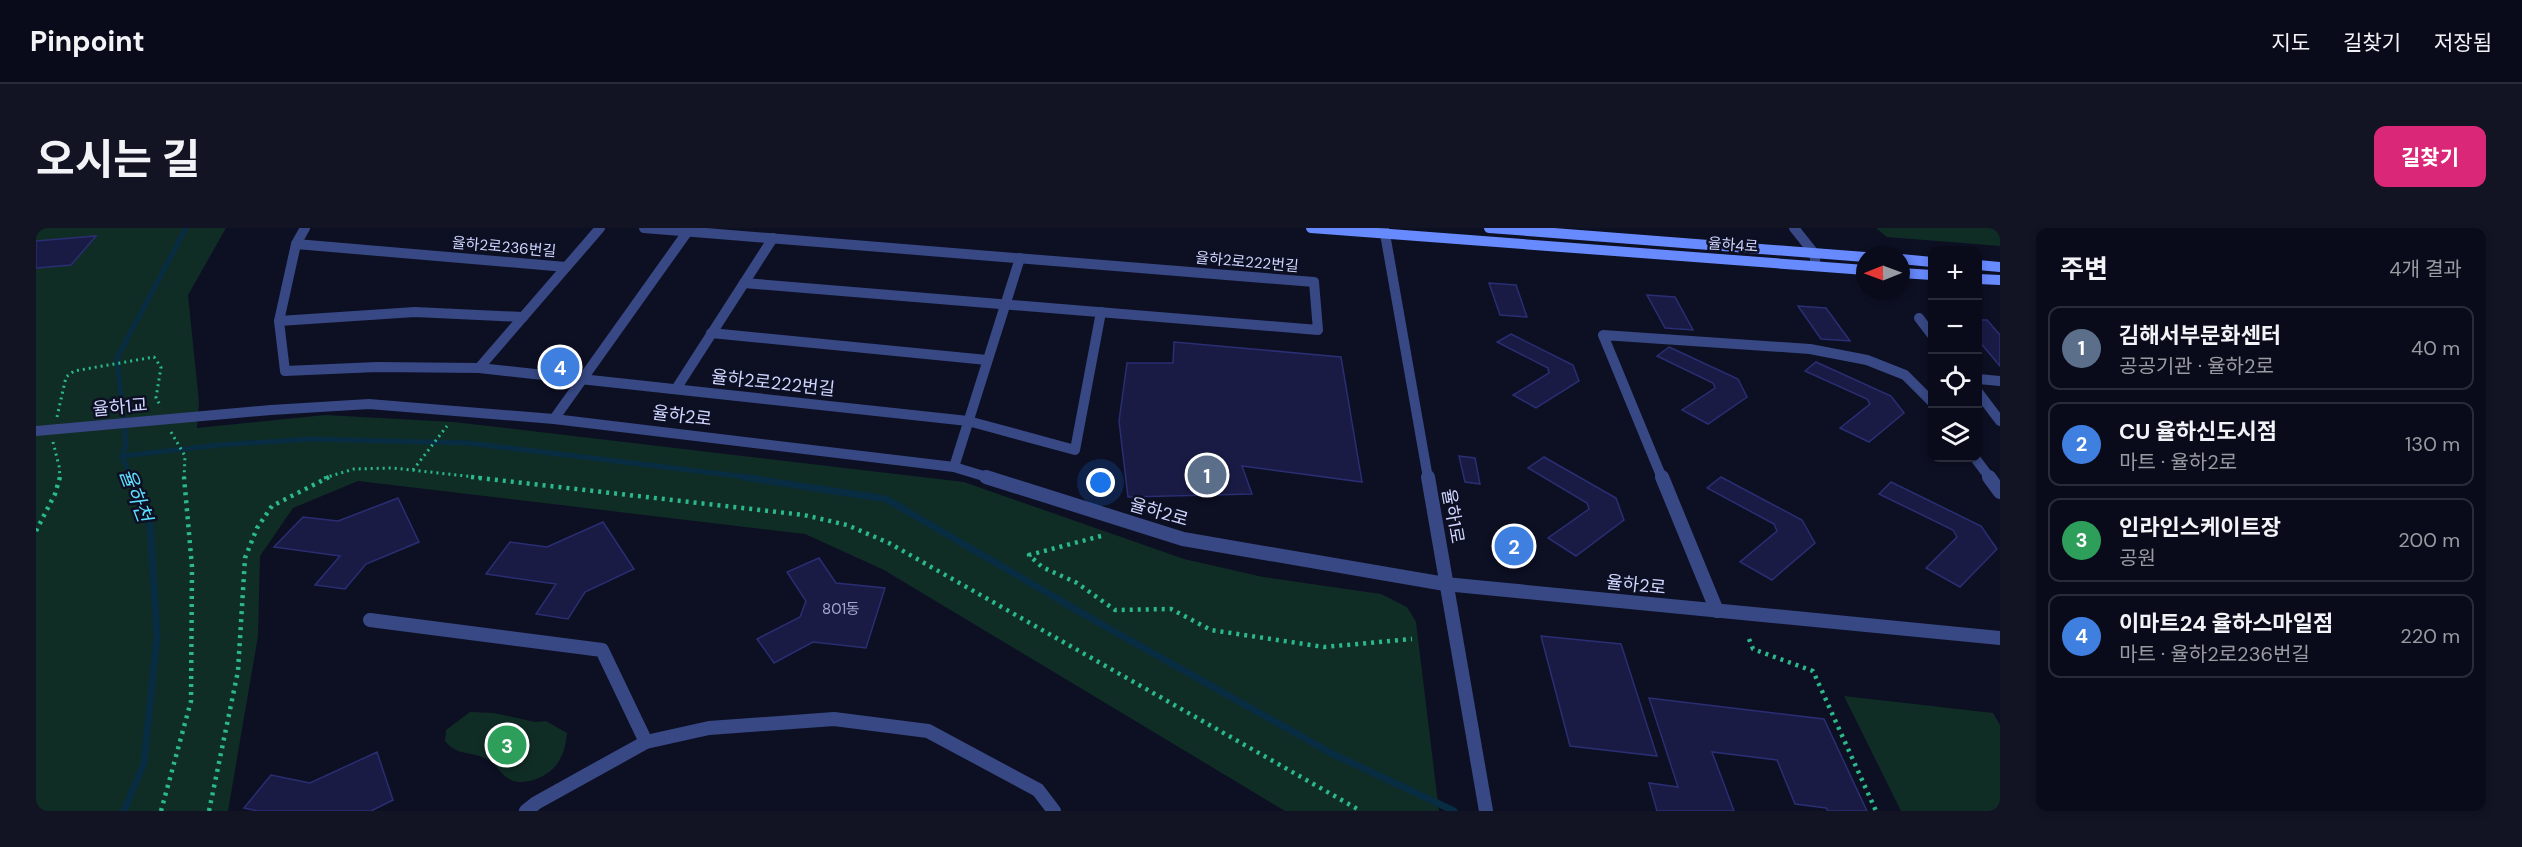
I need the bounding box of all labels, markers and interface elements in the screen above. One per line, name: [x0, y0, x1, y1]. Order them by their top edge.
text: Pinpoint: [30, 23, 145, 60]
text: 지도: [2271, 29, 2310, 57]
text: 길찾기: [2343, 29, 2401, 57]
text: 저장됨: [2434, 29, 2492, 57]
button: 길찾기: [2374, 126, 2486, 187]
text: 오시는 길: [36, 132, 200, 187]
street label: 율하2로236번길: [451, 232, 557, 262]
street label: 율하4로: [1707, 233, 1759, 257]
north arrow: [1856, 246, 1910, 300]
map controls: [1928, 246, 1982, 462]
button: +: [1928, 246, 1982, 300]
street label: 율하2로222번길: [1195, 248, 1299, 276]
text: 주변: [2060, 252, 2108, 286]
text: 4개 결과: [2389, 256, 2462, 282]
button: −: [1928, 300, 1982, 354]
text: 김해서부문화센터: [2119, 321, 2281, 350]
text: 1: [2078, 335, 2085, 361]
text: 40 m: [2411, 335, 2460, 361]
pin: 4: [540, 344, 580, 390]
text: 공공기관 · 율하2로: [2119, 353, 2274, 379]
button: locate: [1928, 354, 1982, 408]
street label: 율하2로222번길: [710, 365, 836, 401]
street label: 율하1교: [91, 393, 149, 421]
street label: 율하2로: [651, 400, 713, 432]
button: layers: [1928, 408, 1982, 462]
text: CU 율하신도시점: [2119, 417, 2277, 446]
text: 2: [2076, 431, 2087, 457]
text: 130 m: [2405, 431, 2460, 457]
text: 마트 · 율하2로: [2119, 449, 2237, 475]
pin: 1: [1188, 452, 1226, 498]
water label: 율하천: [114, 465, 159, 528]
your location: [1086, 468, 1115, 497]
street label: 율하1로: [1436, 487, 1470, 545]
street label: 율하2로: [1127, 492, 1191, 532]
text: 인라인스케이트장: [2119, 513, 2281, 542]
pin: 2: [1494, 524, 1534, 568]
text: 3: [2075, 527, 2088, 553]
text: 200 m: [2398, 527, 2460, 553]
text: 공원: [2119, 545, 2156, 571]
street label: 율하2로: [1605, 570, 1667, 600]
house number: 801동: [822, 599, 860, 619]
text: 이마트24 율하스마일점: [2119, 609, 2333, 638]
text: 4: [2075, 623, 2088, 649]
text: 220 m: [2400, 623, 2460, 649]
text: 마트 · 율하2로236번길: [2119, 641, 2310, 667]
pin: 3: [488, 722, 526, 768]

